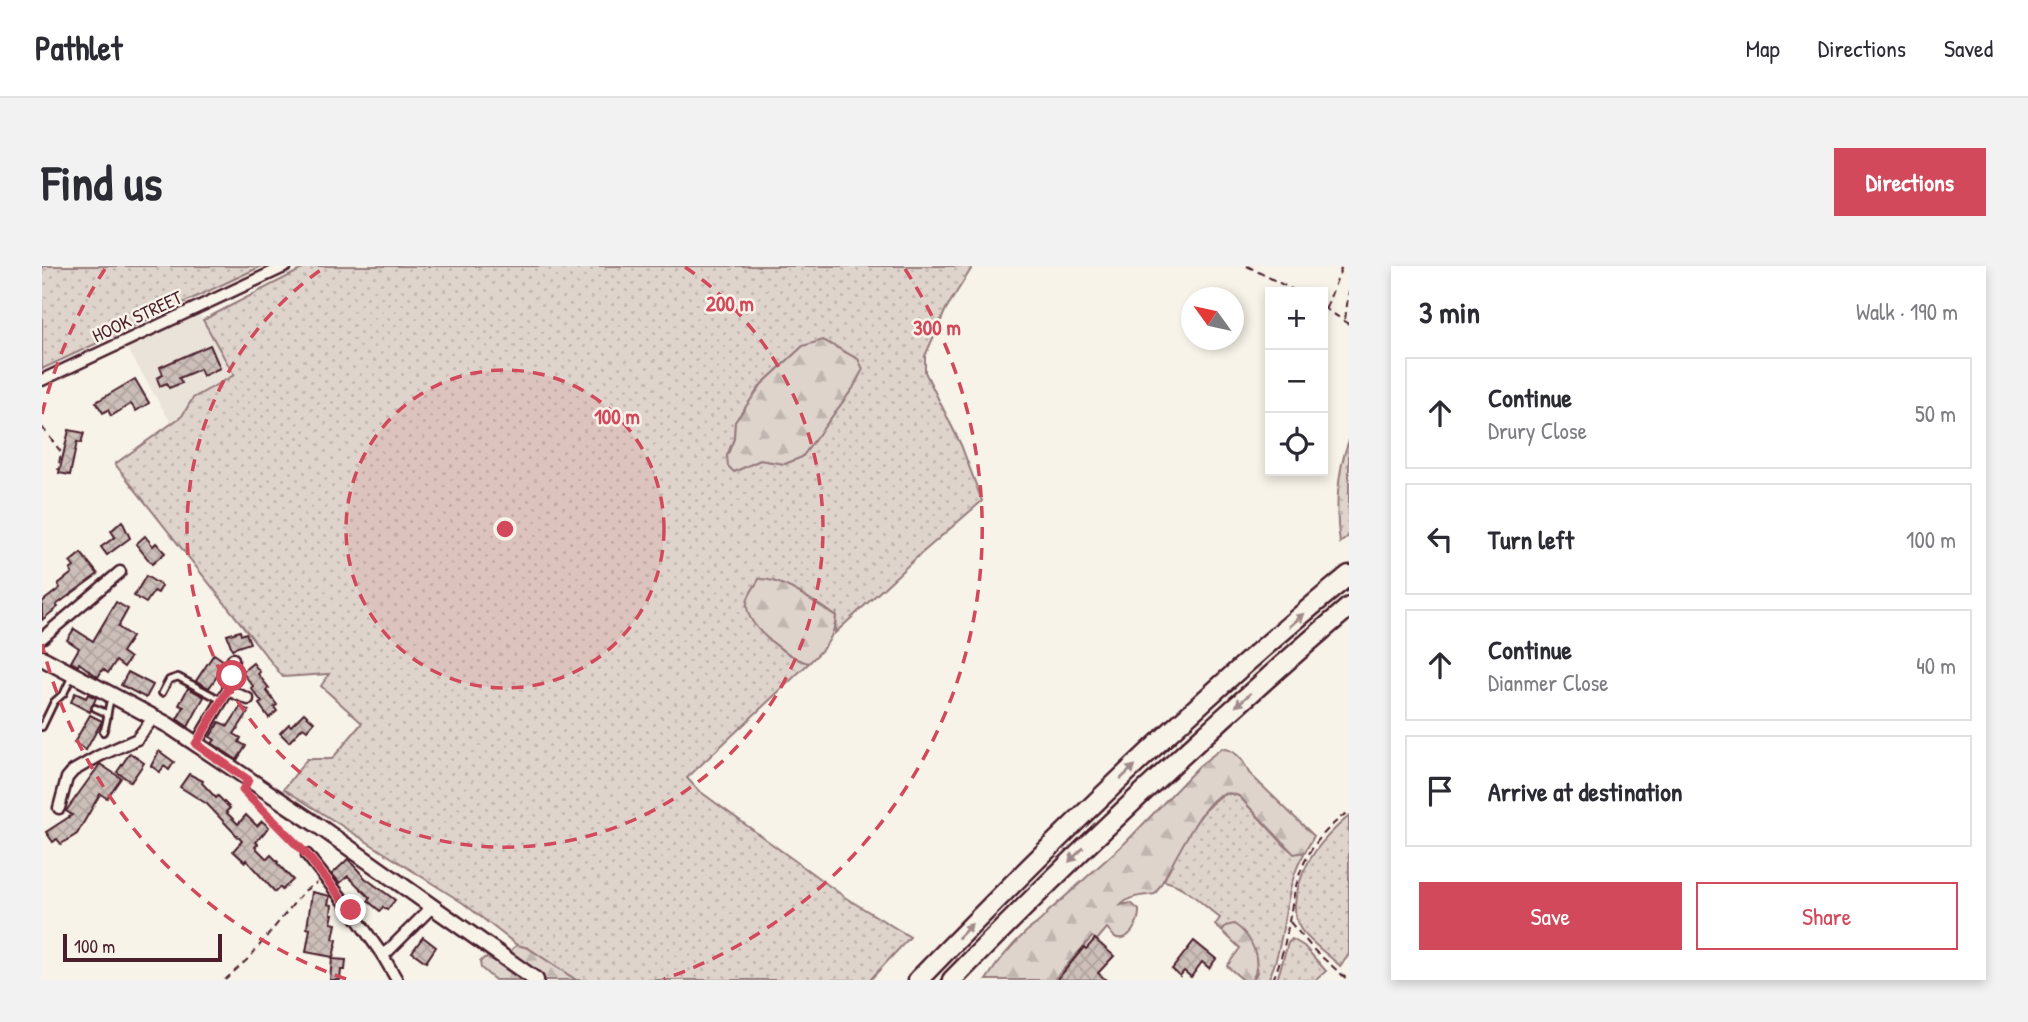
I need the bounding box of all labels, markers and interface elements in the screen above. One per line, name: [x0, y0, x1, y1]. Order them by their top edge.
text: Pathlet: [35, 26, 122, 70]
text: Map: [1746, 32, 1780, 64]
text: Directions: [1818, 32, 1906, 64]
text: Saved: [1944, 32, 1993, 64]
button: Directions: [1834, 148, 1986, 216]
text: Find us: [42, 149, 162, 215]
street label: HOOK STREET: [88, 283, 187, 348]
north arrow: [1181, 287, 1244, 350]
map controls: [1265, 287, 1328, 476]
button: +: [1265, 287, 1328, 350]
text: 200 m: [706, 289, 754, 318]
text: 3 min: [1419, 292, 1480, 332]
text: Walk · 190 m: [1856, 296, 1958, 327]
text: 300 m: [913, 313, 961, 342]
button: −: [1265, 350, 1328, 413]
text: Continue: [1488, 380, 1572, 415]
icon: ahead: [1421, 394, 1459, 432]
text: 50 m: [1915, 398, 1956, 429]
text: 100 m: [594, 402, 640, 431]
button: locate: [1265, 413, 1328, 476]
text: Drury Close: [1488, 415, 1587, 446]
centre of rings: [493, 517, 517, 541]
icon: left: [1421, 520, 1459, 558]
text: Turn left: [1488, 522, 1574, 557]
text: 100 m: [1906, 524, 1956, 555]
one-way arrow: [1288, 612, 1306, 628]
text: Continue: [1488, 632, 1572, 667]
icon: ahead: [1421, 646, 1459, 684]
text: 40 m: [1916, 650, 1956, 681]
route start: [216, 660, 247, 691]
text: Dianmer Close: [1488, 667, 1608, 698]
one-way arrow: [1234, 692, 1251, 707]
one-way arrow: [1119, 765, 1136, 781]
icon: arrive: [1421, 772, 1459, 810]
text: Arrive at destination: [1488, 774, 1683, 809]
one-way arrow: [1068, 847, 1085, 863]
button: Save: [1419, 882, 1682, 950]
button: Share: [1696, 882, 1958, 950]
route end: [335, 894, 366, 925]
one-way arrow: [957, 923, 973, 940]
scale bar: [63, 931, 222, 963]
text: 100 m: [74, 933, 115, 959]

